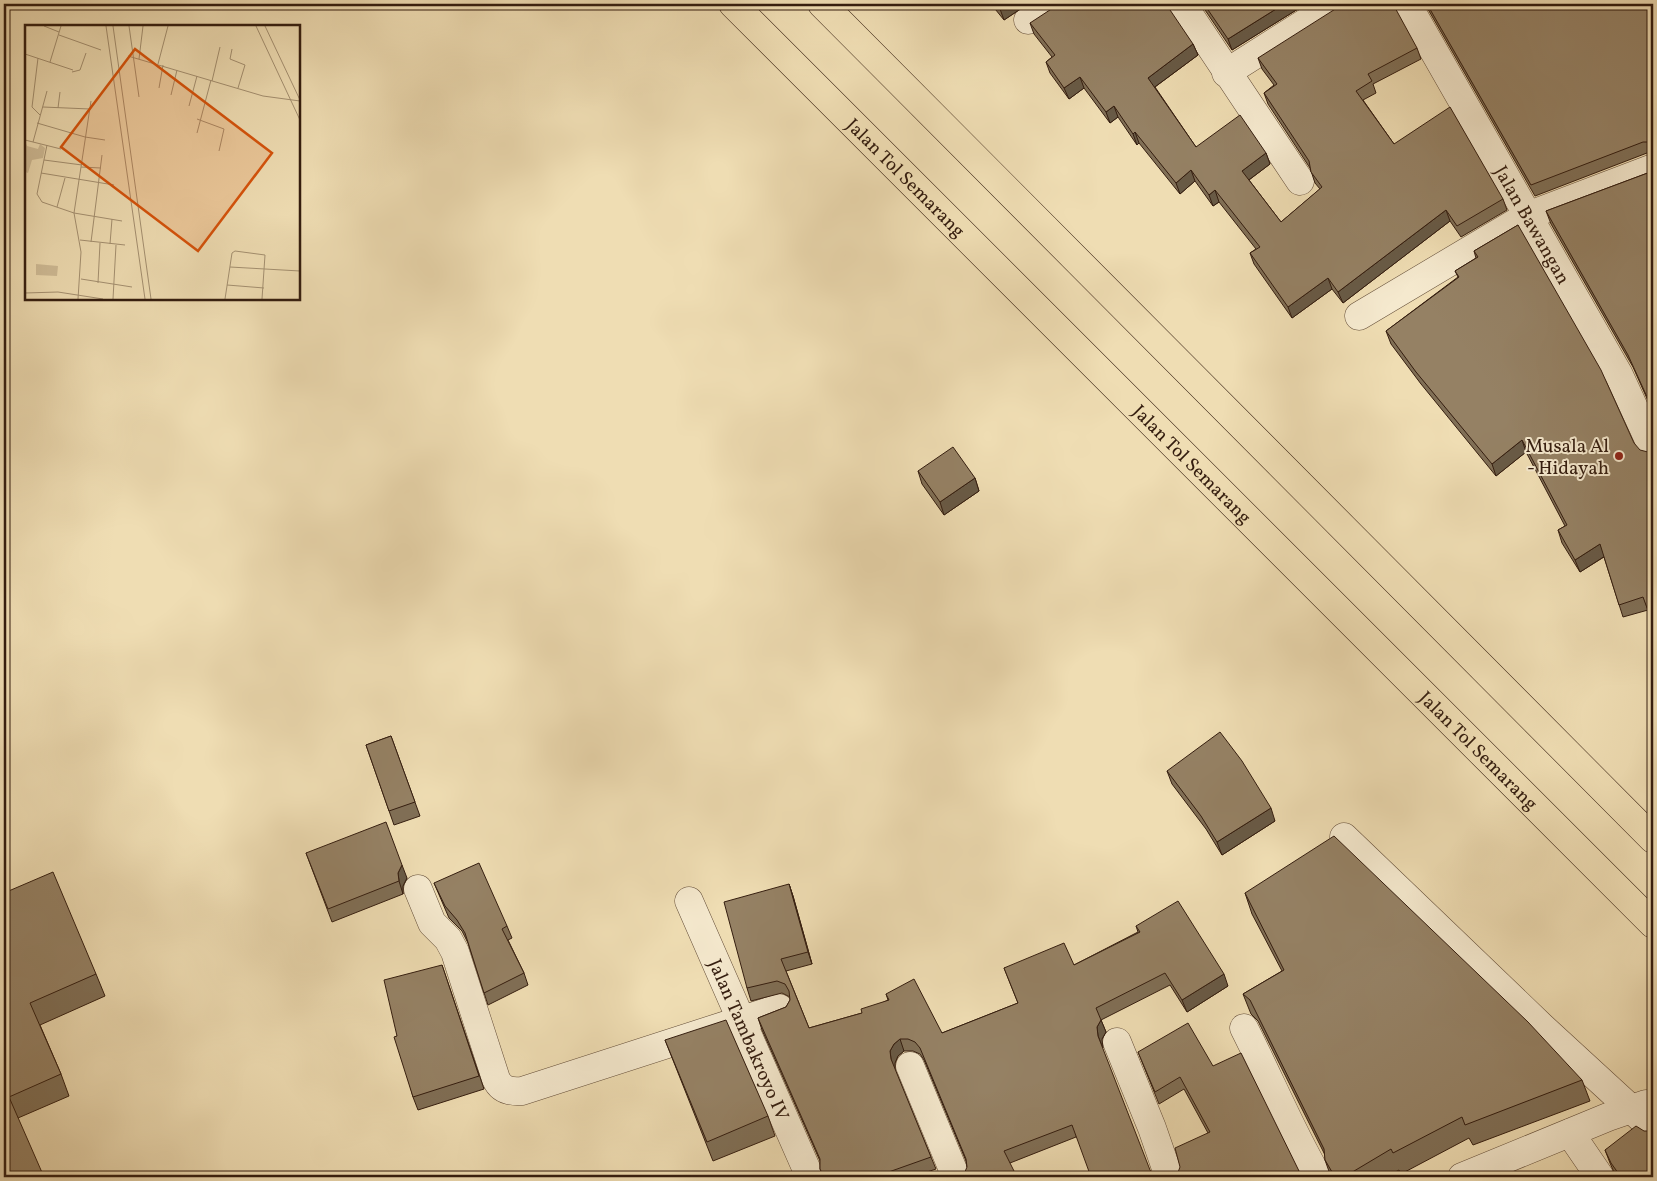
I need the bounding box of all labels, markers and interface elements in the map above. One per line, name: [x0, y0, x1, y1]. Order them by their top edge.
inset map: [25, 25, 300, 300]
street label: Jalan Tol Semarang: [839, 113, 970, 244]
street label: Jalan Bawangan: [1487, 161, 1576, 290]
street label: Jalan Tol Semarang: [1126, 400, 1257, 530]
place label: Musala Al - Hidayah: [1525, 434, 1609, 482]
marker: Musala Al - Hidayah: [1613, 450, 1625, 462]
street label: Jalan Tol Semarang: [1412, 686, 1543, 817]
street label: Jalan Tambakroyo IV: [701, 955, 795, 1125]

